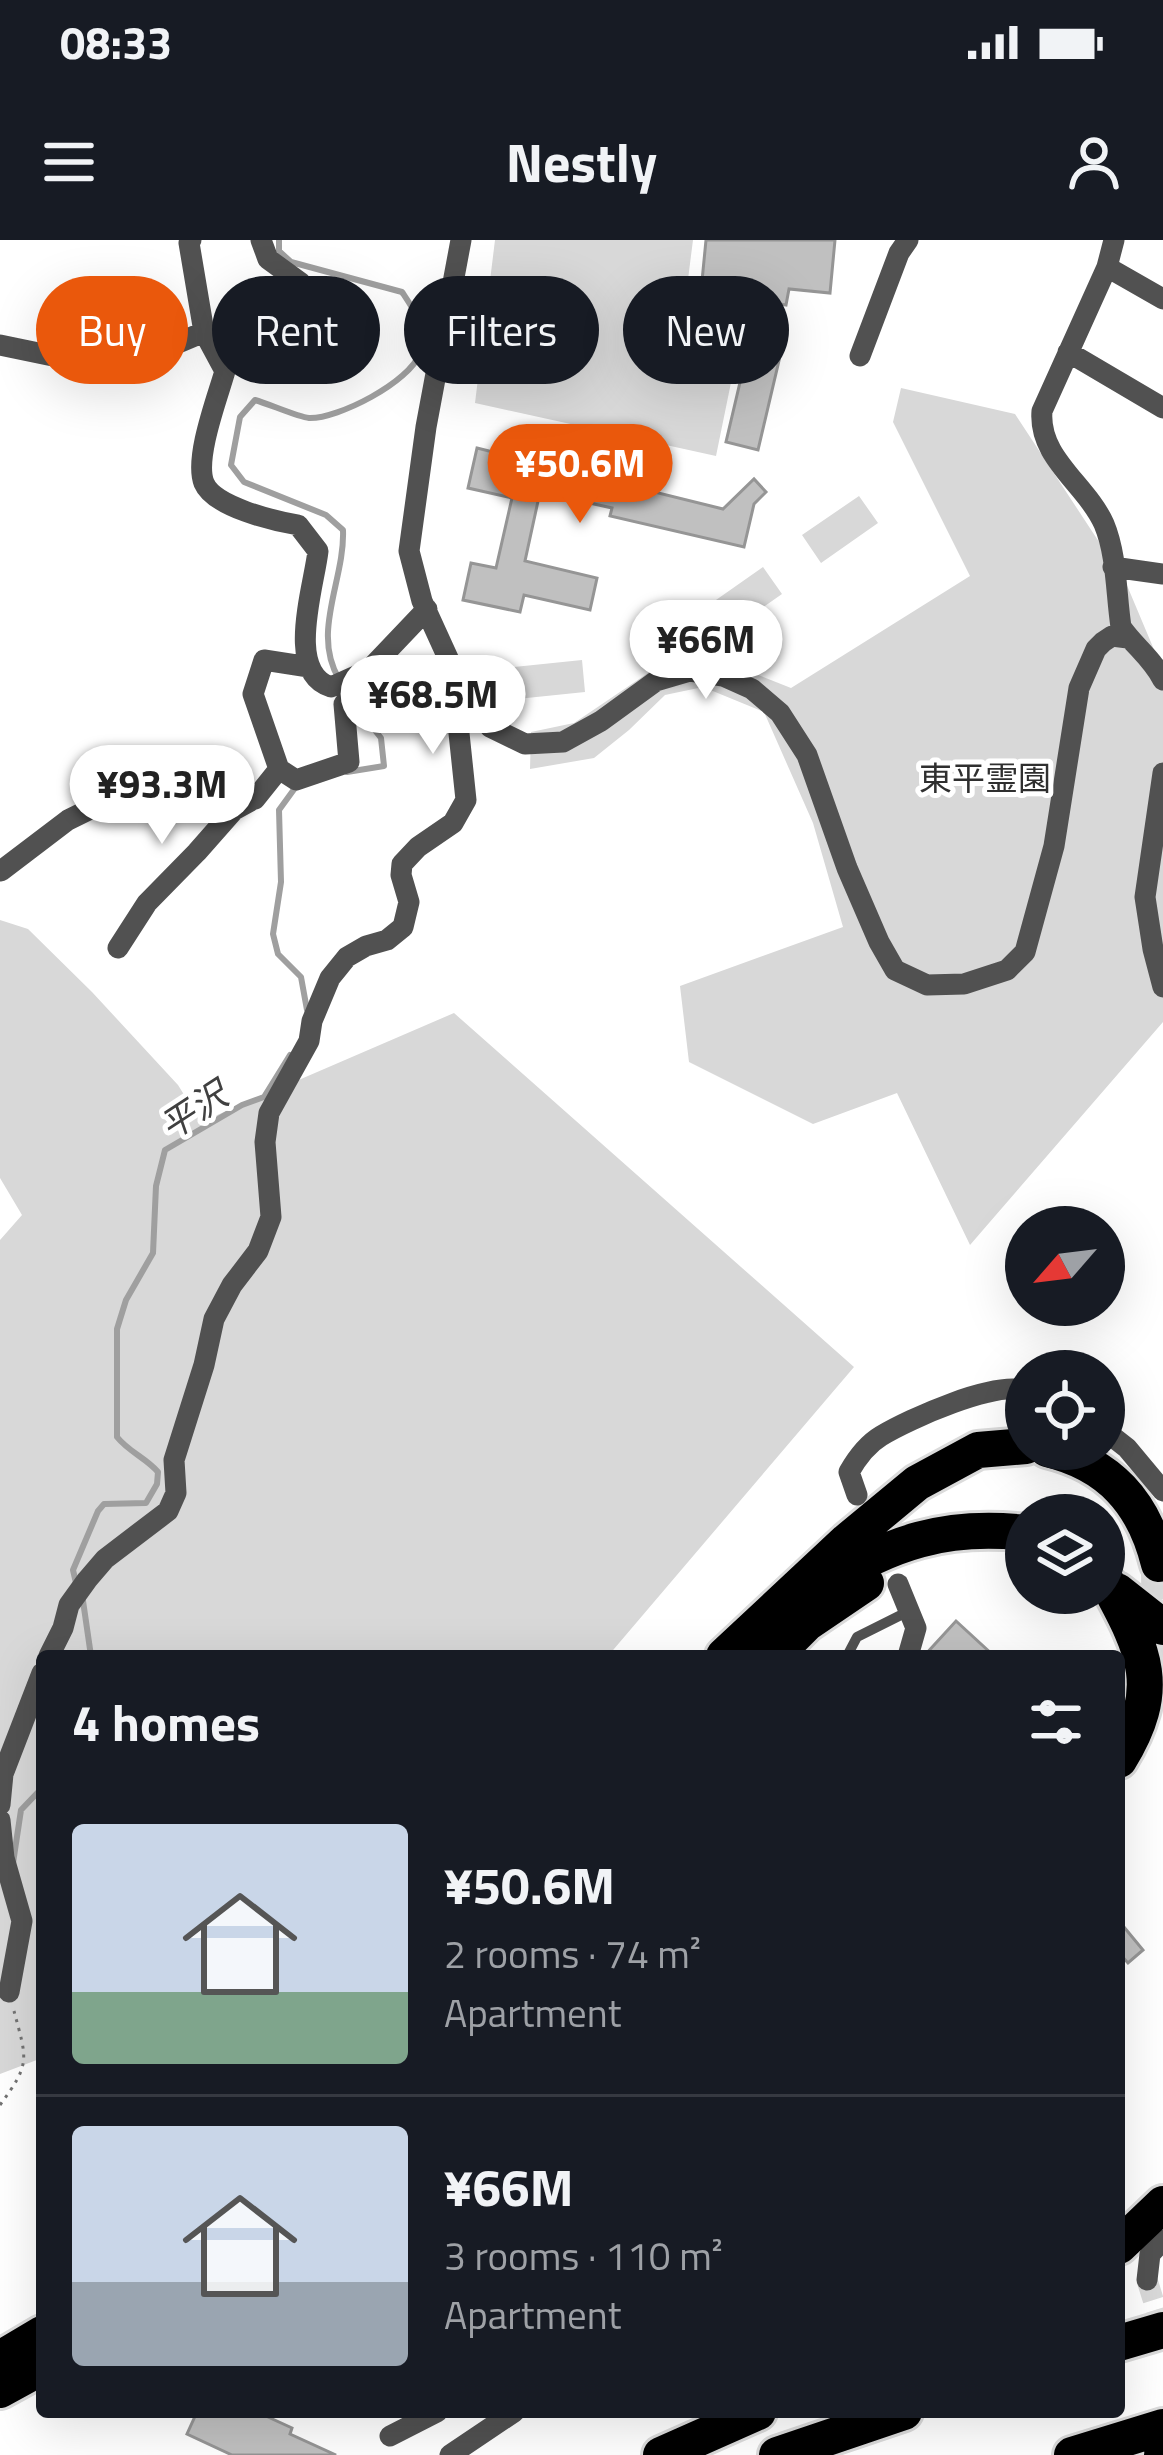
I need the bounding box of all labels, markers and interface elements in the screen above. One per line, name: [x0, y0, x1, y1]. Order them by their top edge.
text: 08:33: [60, 8, 172, 76]
text: Nestly: [506, 121, 657, 203]
icon: menu: [36, 129, 102, 195]
icon: person: [1061, 129, 1127, 195]
chip: Buy: [36, 276, 188, 384]
chip: Rent: [212, 276, 380, 384]
chip: Filters: [404, 276, 599, 384]
chip: New: [623, 276, 789, 384]
pin: ¥50.6M: [482, 424, 678, 526]
text: ¥50.6M: [515, 433, 645, 492]
pin: ¥66M: [635, 600, 777, 702]
text: ¥66M: [657, 609, 755, 668]
pin: ¥68.5M: [335, 655, 531, 757]
text: ¥68.5M: [368, 664, 498, 723]
pin: ¥93.3M: [64, 745, 260, 847]
park label: 東平霊園: [919, 753, 1051, 803]
text: ¥93.3M: [97, 754, 227, 813]
water label: 平沢: [148, 1065, 242, 1153]
north arrow: [1005, 1206, 1125, 1326]
map controls: [1005, 1206, 1125, 1614]
button: locate: [1005, 1350, 1125, 1470]
button: layers: [1005, 1494, 1125, 1614]
text: 4 homes: [72, 1683, 260, 1761]
icon: filters: [1023, 1689, 1089, 1755]
text: ¥50.6M: [444, 1846, 615, 1924]
icon: home: [168, 1872, 312, 2016]
text: 2 rooms · 74 m²: [444, 1924, 701, 1983]
text: Apartment: [444, 1983, 621, 2042]
text: ¥66M: [444, 2148, 573, 2226]
icon: home: [168, 2174, 312, 2318]
text: 3 rooms · 110 m²: [444, 2226, 723, 2285]
text: Apartment: [444, 2285, 621, 2344]

